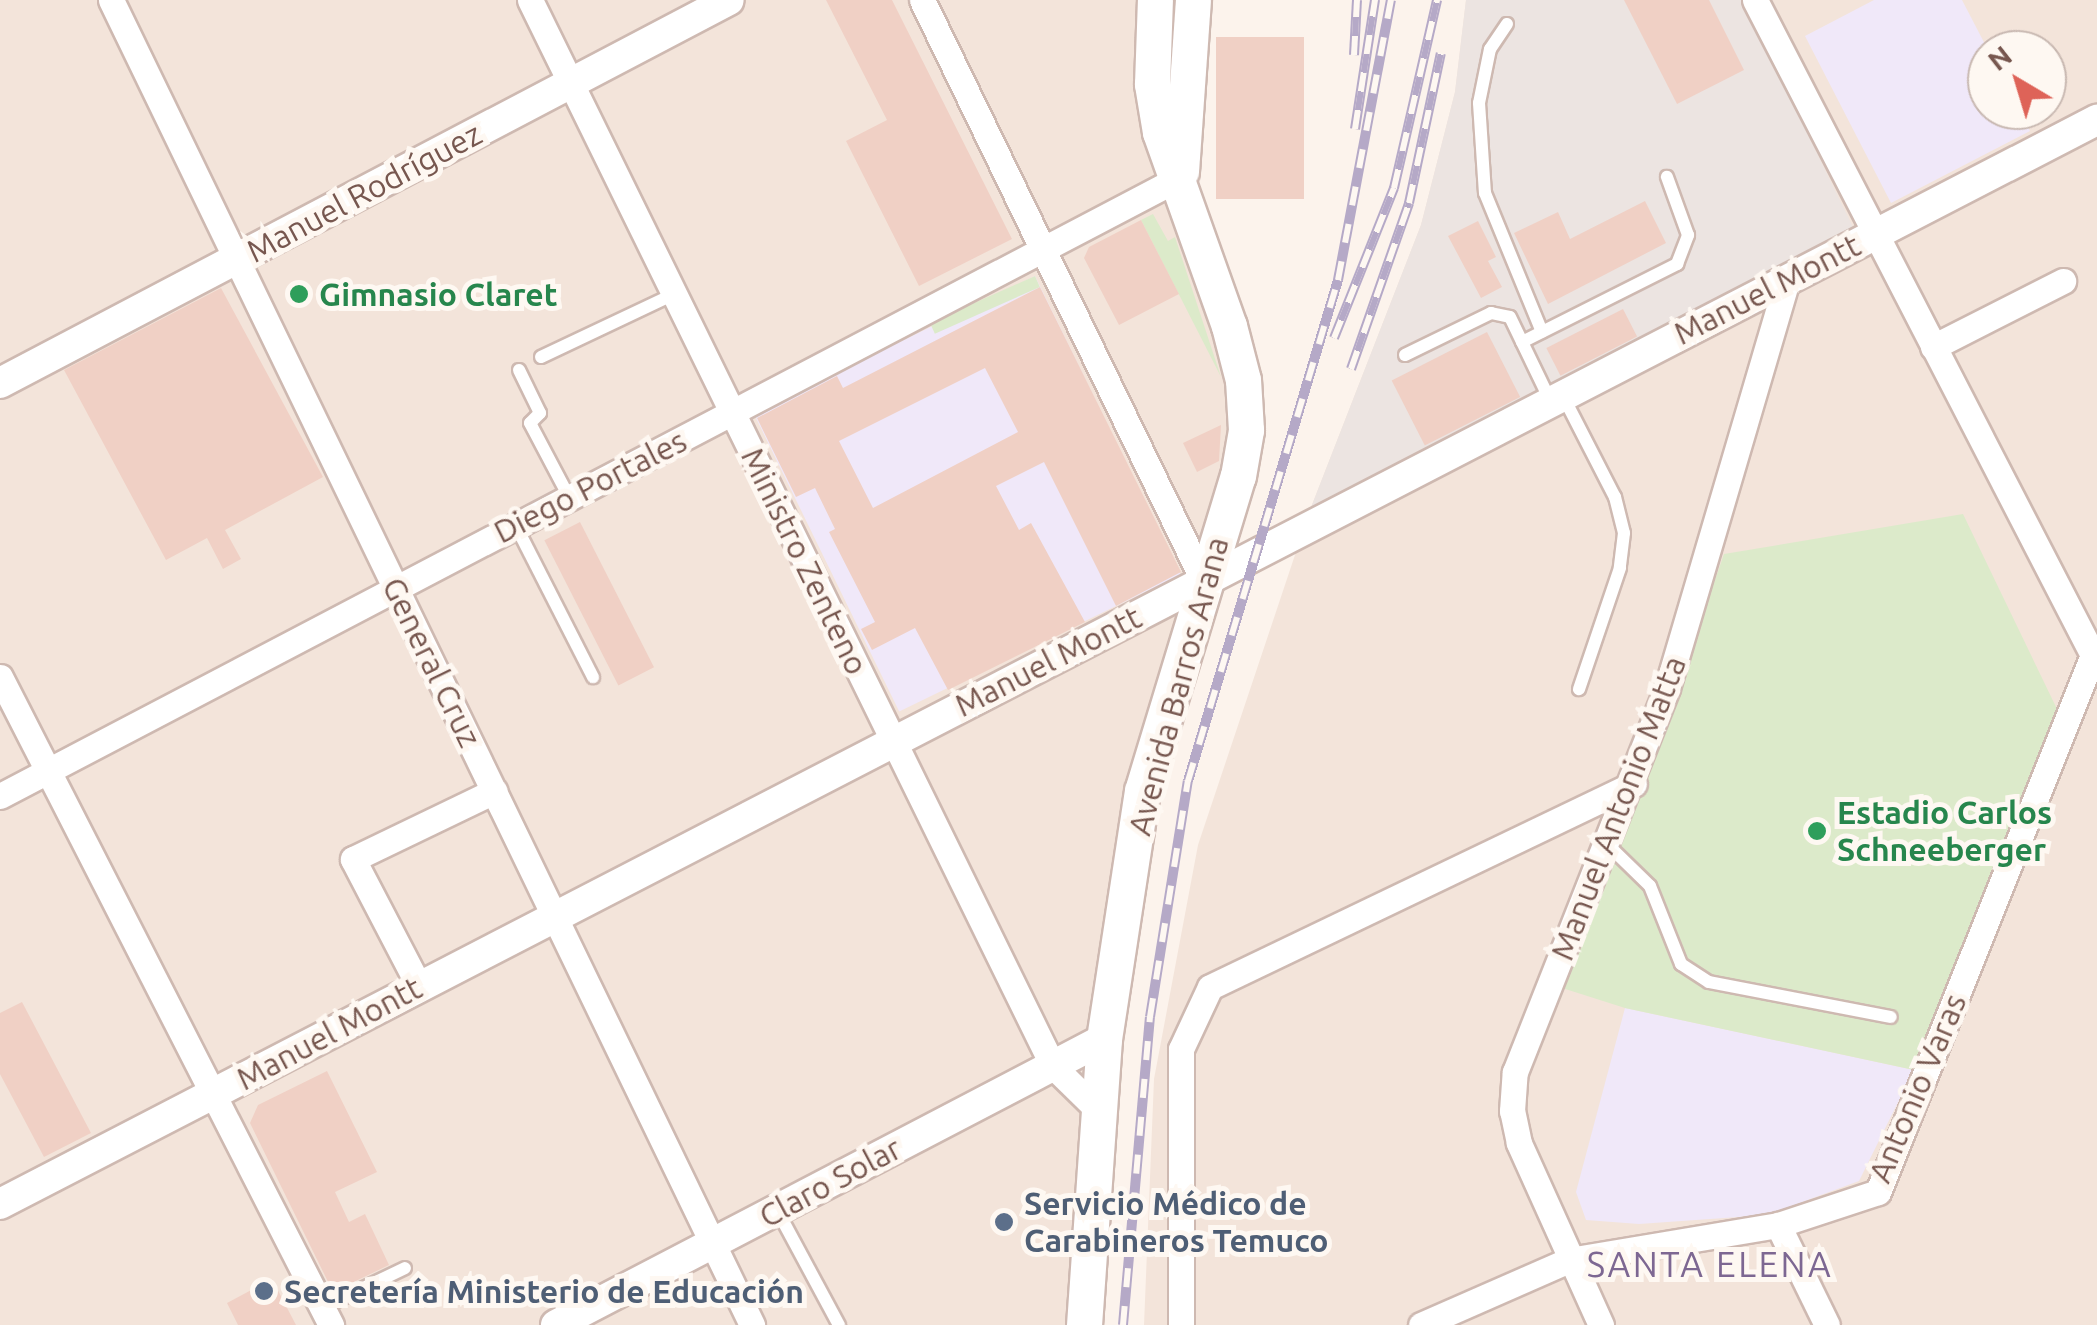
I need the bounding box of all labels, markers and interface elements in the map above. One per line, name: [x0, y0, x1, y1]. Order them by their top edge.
north arrow: [1967, 30, 2067, 130]
text: N: [1982, 39, 2017, 76]
street label: Manuel Rodríguez: [240, 114, 488, 270]
street label: Manuel Montt: [1667, 226, 1867, 352]
place label: Gimnasio Claret: [319, 275, 558, 313]
marker: Gimnasio Claret: [288, 283, 310, 305]
street label: Diego Portales: [487, 421, 693, 551]
street label: Ministro Zenteno: [734, 441, 876, 681]
street label: Avenida Barros Arana: [1120, 533, 1236, 839]
street label: General Cruz: [374, 571, 490, 753]
street label: Manuel Montt: [948, 598, 1148, 724]
street label: Manuel Antonio Matta: [1542, 651, 1694, 965]
place label: Estadio Carlos Schneeberger: [1837, 794, 2052, 869]
marker: Estadio Carlos Schneeberger: [1806, 820, 1828, 842]
street label: Manuel Montt: [230, 968, 428, 1098]
street label: Antonio Varas: [1860, 988, 1974, 1188]
street label: Claro Solar: [752, 1129, 908, 1235]
place label: Servicio Médico de Carabineros Temuco: [1024, 1185, 1329, 1260]
marker: Servicio Médico de Carabineros Temuco: [993, 1211, 1015, 1233]
district label: SANTA ELENA: [1587, 1243, 1833, 1285]
place label: Secretería Ministerio de Educación: [284, 1272, 804, 1310]
marker: Secretería Ministerio de Educación: [253, 1280, 275, 1302]

